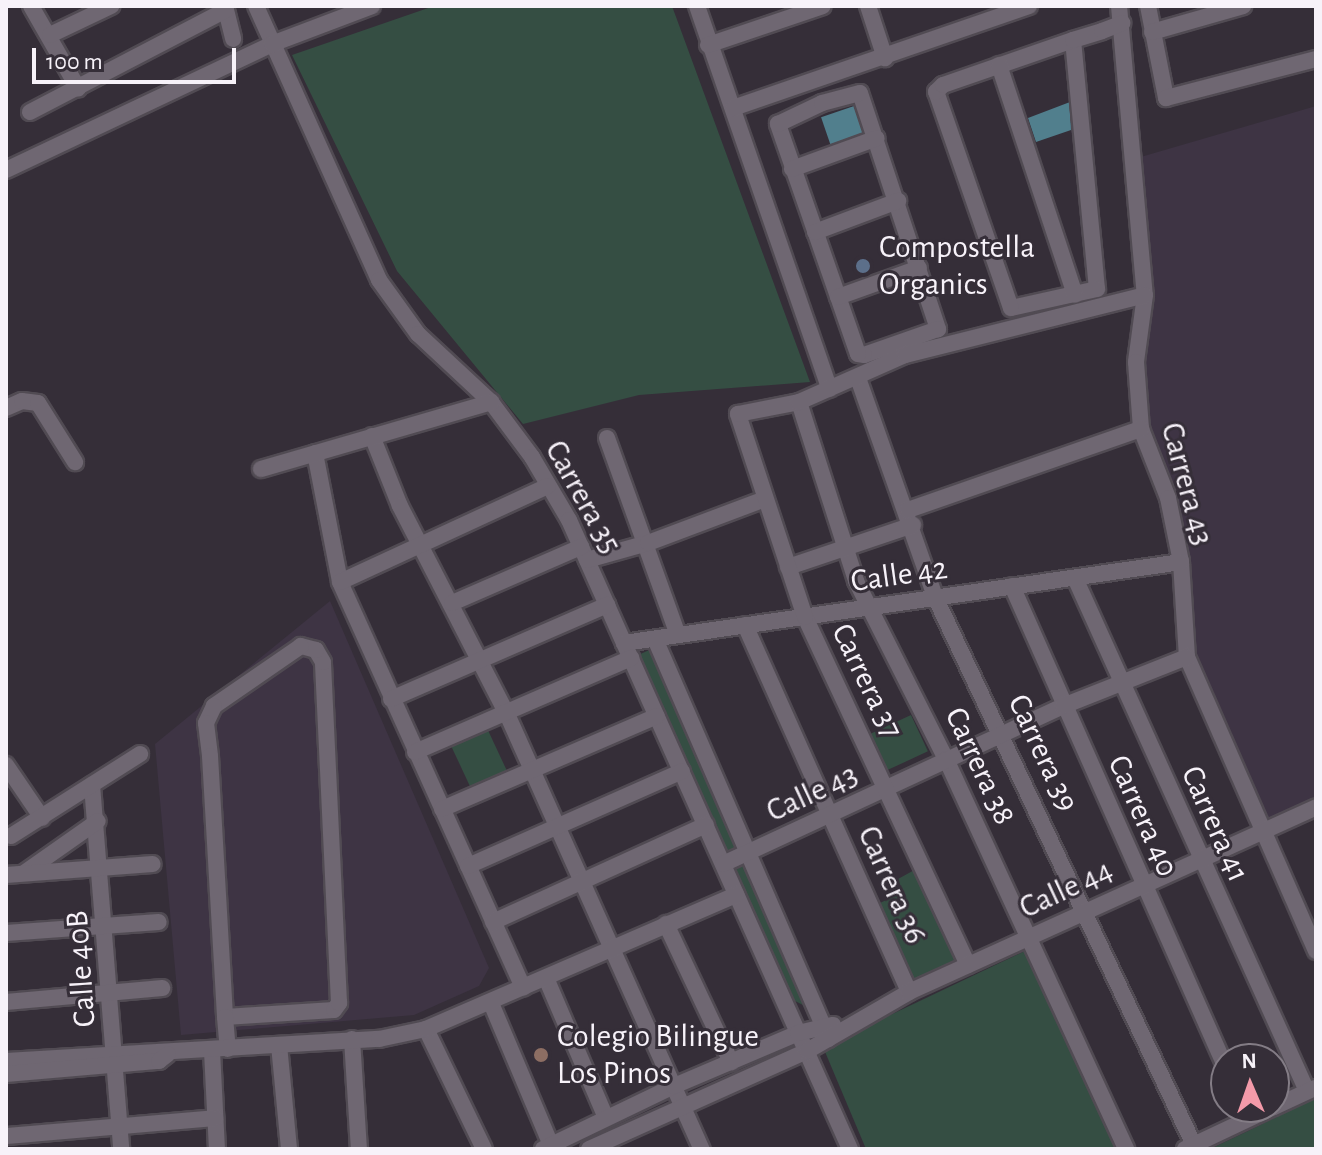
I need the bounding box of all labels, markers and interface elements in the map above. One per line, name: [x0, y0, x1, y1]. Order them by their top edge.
scale bar: [36, 32, 240, 82]
text: 100 m: [46, 50, 103, 74]
place label: Compostella Organics: [879, 229, 1035, 304]
marker: Compostella Organics: [854, 257, 872, 275]
street label: Carrera 43: [1152, 419, 1222, 549]
street label: Carrera 35: [536, 434, 630, 560]
street label: Calle 42: [848, 549, 950, 601]
street label: Carrera 37: [823, 617, 911, 745]
street label: Carrera 39: [999, 688, 1087, 818]
street label: Carrera 38: [936, 701, 1024, 831]
street label: Carrera 40: [1099, 749, 1187, 883]
street label: Calle 43: [760, 755, 864, 831]
street label: Carrera 41: [1172, 760, 1258, 888]
street label: Carrera 36: [849, 820, 935, 950]
street label: Calle 44: [1013, 851, 1119, 927]
street label: Calle 40B: [58, 909, 104, 1029]
place label: Colegio Bilingue Los Pinos: [557, 1018, 759, 1093]
north arrow: [1210, 1043, 1290, 1123]
marker: Colegio Bilingue Los Pinos: [532, 1046, 550, 1064]
text: N: [1241, 1050, 1257, 1072]

